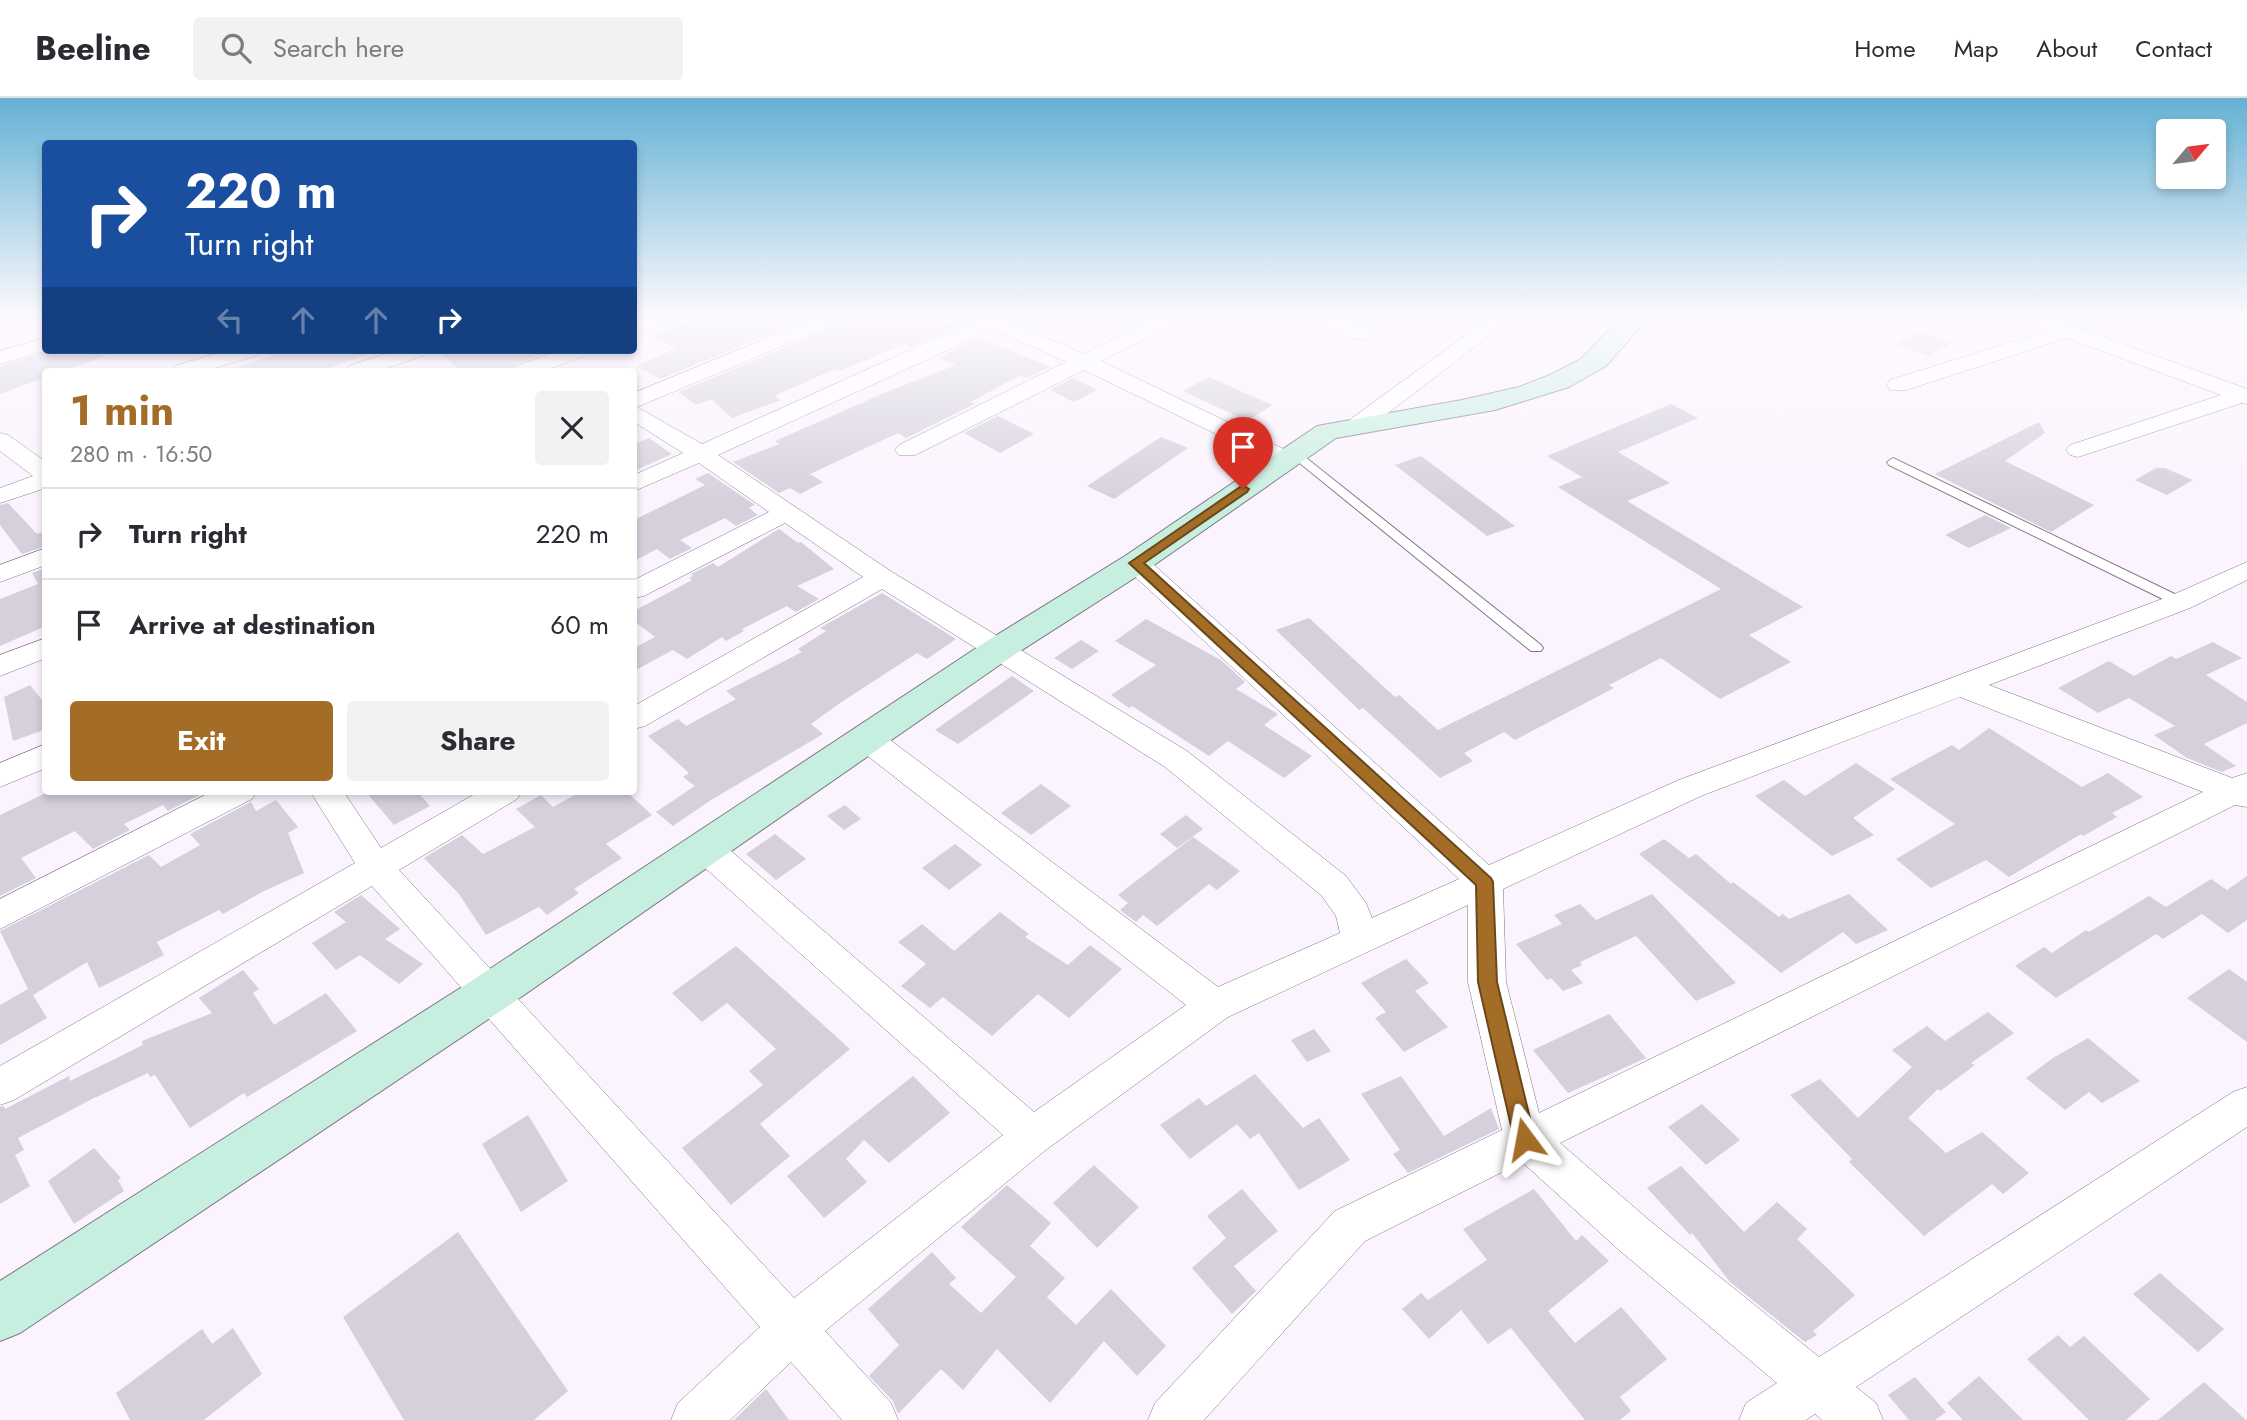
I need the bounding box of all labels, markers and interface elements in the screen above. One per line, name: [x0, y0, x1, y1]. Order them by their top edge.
search box: [193, 17, 683, 80]
text: Beeline: [35, 25, 151, 72]
icon: search: [217, 29, 255, 67]
text: Search here: [273, 29, 404, 67]
text: Home: [1854, 31, 1916, 66]
text: Map: [1954, 31, 1998, 66]
text: About: [2036, 31, 2097, 66]
text: Contact: [2135, 31, 2212, 66]
north arrow: [2156, 119, 2226, 189]
map controls: [2156, 119, 2226, 189]
text: 220 m: [185, 156, 337, 226]
icon: right: [70, 168, 161, 259]
text: Turn right: [185, 221, 314, 267]
icon: left: [211, 301, 249, 339]
icon: ahead: [284, 301, 322, 339]
icon: ahead: [357, 301, 395, 339]
icon: right: [430, 301, 468, 339]
text: 1 min: [70, 380, 174, 441]
button: close: [535, 391, 609, 465]
pin: [1213, 417, 1273, 489]
icon: arrive: [1224, 428, 1262, 466]
text: 280 m · 16:50: [70, 437, 212, 471]
icon: right: [70, 515, 108, 553]
text: Turn right: [129, 515, 247, 553]
text: 220 m: [536, 515, 609, 553]
icon: arrive: [70, 606, 108, 644]
text: Arrive at destination: [129, 606, 376, 644]
text: 60 m: [550, 606, 609, 644]
button: Exit: [70, 701, 333, 781]
button: Share: [347, 701, 609, 781]
position arrow: [1488, 1102, 1562, 1176]

